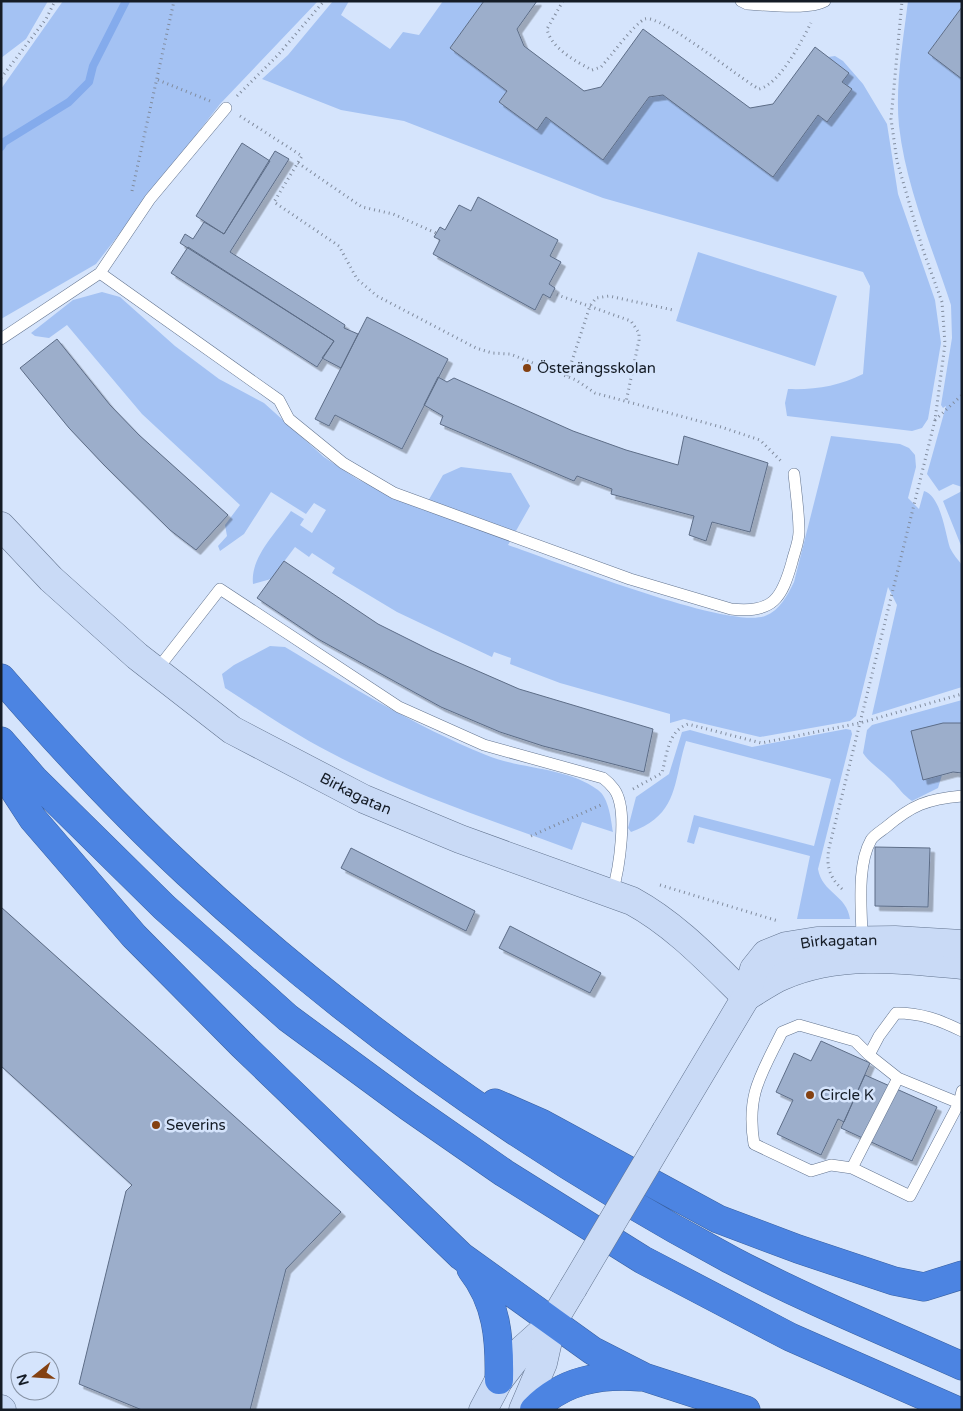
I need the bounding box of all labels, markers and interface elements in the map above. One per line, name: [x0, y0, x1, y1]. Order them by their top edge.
place label: Österängsskolan: [537, 359, 656, 377]
marker: Österängsskolan: [521, 362, 533, 374]
street label: Birkagatan: [317, 769, 394, 818]
street label: Birkagatan: [799, 931, 877, 953]
place label: Circle K: [820, 1086, 874, 1104]
marker: Circle K: [804, 1089, 816, 1101]
place label: Severins: [166, 1116, 226, 1134]
marker: Severins: [150, 1119, 162, 1131]
north arrow: [10, 1351, 60, 1401]
text: N: [13, 1372, 33, 1388]

